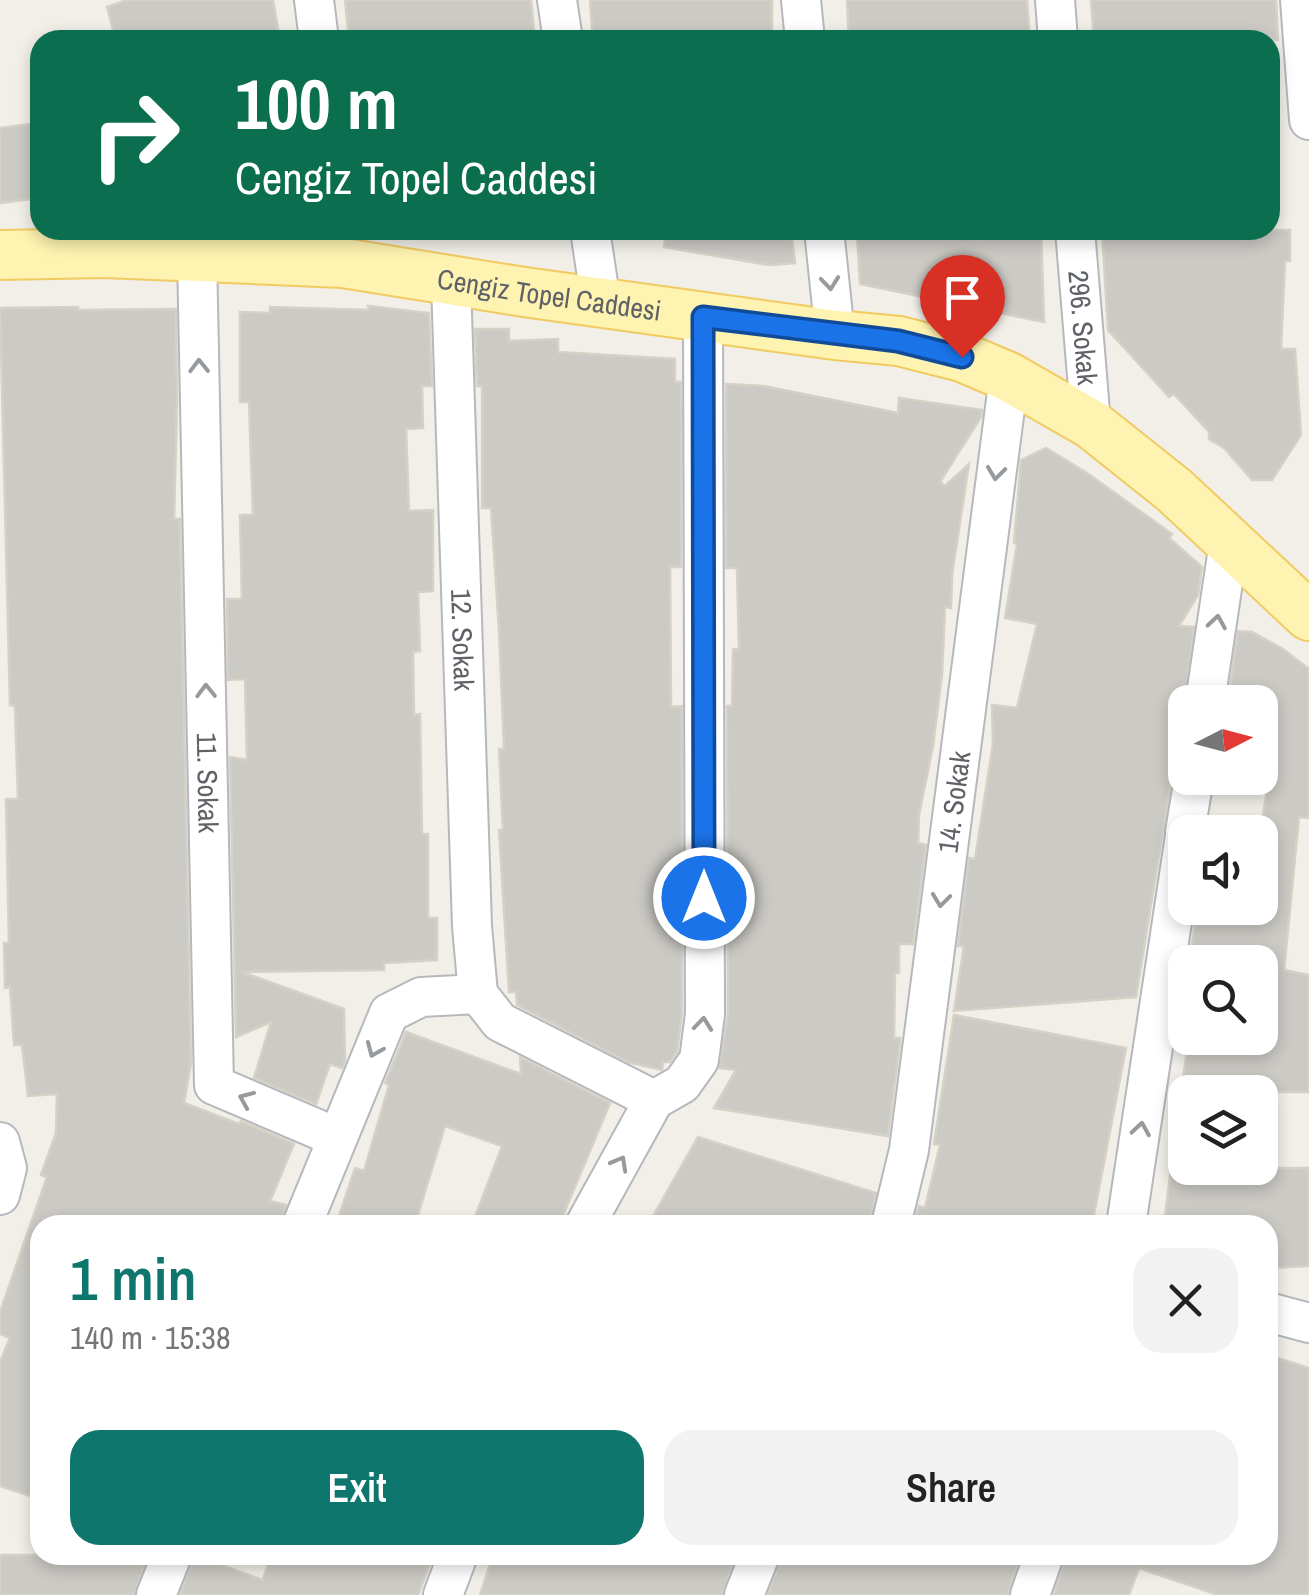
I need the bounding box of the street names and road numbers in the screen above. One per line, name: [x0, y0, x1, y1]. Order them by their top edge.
street label: Cengiz Topel Caddesi: [435, 259, 664, 330]
street label: 296. Sokak: [1059, 269, 1107, 387]
street label: 12. Sokak: [442, 588, 483, 692]
street label: 11. Sokak: [188, 732, 228, 834]
street label: 14. Sokak: [929, 748, 979, 855]

